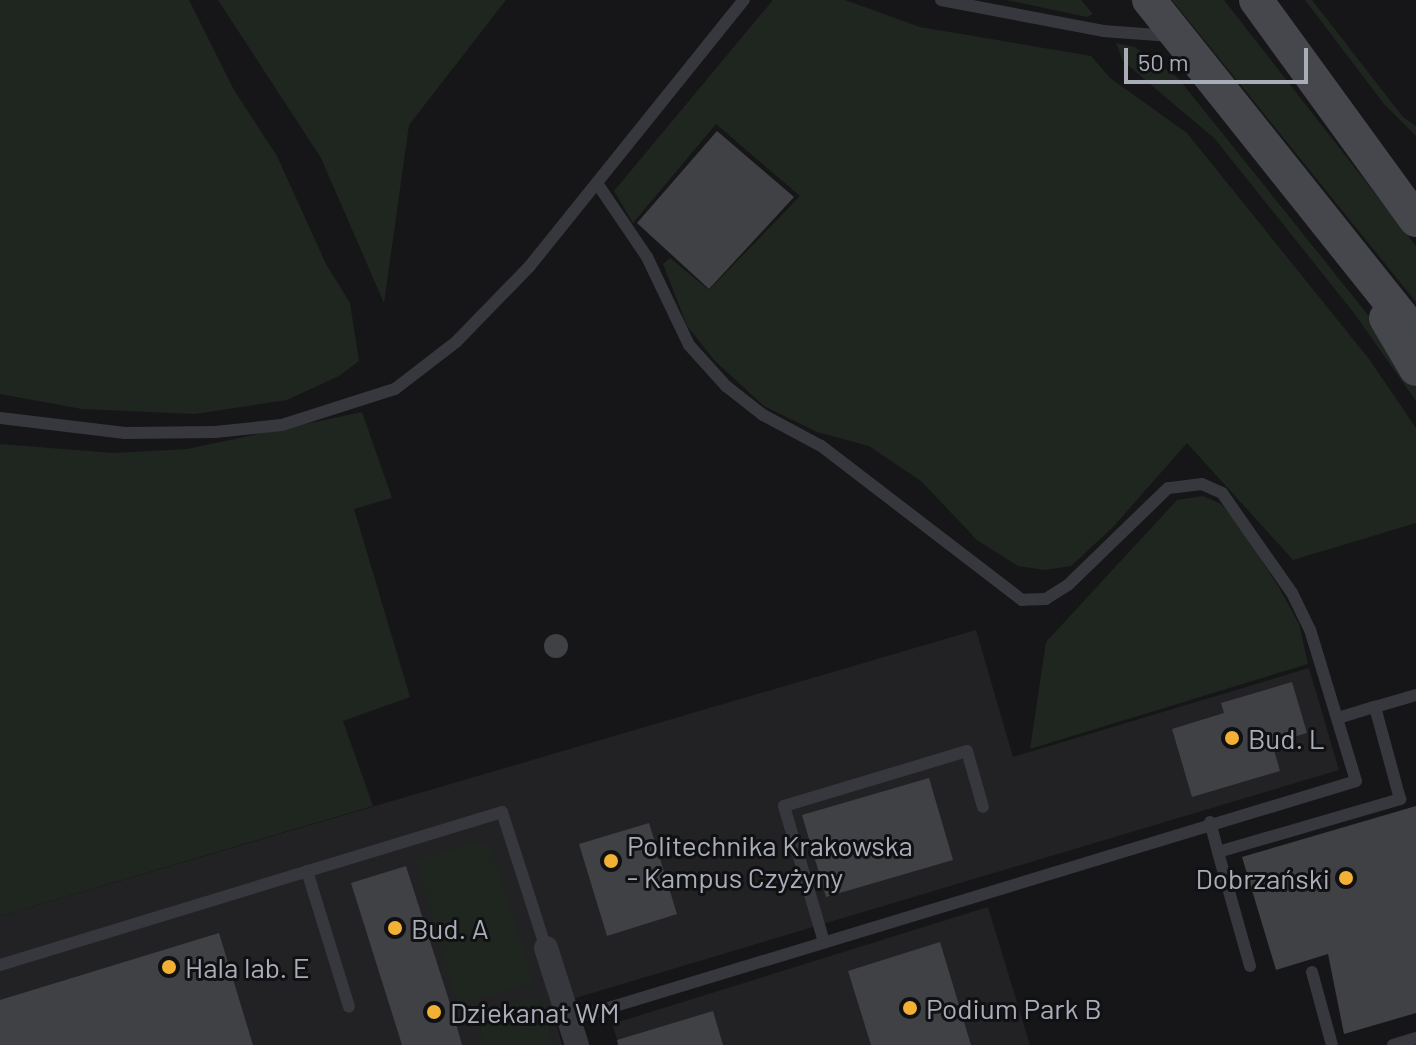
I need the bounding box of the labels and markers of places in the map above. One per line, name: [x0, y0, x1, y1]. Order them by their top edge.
place label: Bud. L: [1248, 721, 1325, 755]
marker: Bud. L: [1223, 729, 1241, 747]
place label: Politechnika Krakowska - Kampus Czyżyny: [627, 828, 913, 894]
marker: Politechnika Krakowska - Kampus Czyżyny: [602, 852, 620, 870]
place label: Dobrzański: [1195, 861, 1330, 895]
marker: Dobrzański: [1337, 869, 1355, 887]
place label: Bud. A: [411, 911, 489, 945]
marker: Bud. A: [386, 919, 404, 937]
place label: Hala lab. E: [185, 950, 310, 984]
marker: Hala lab. E: [160, 958, 178, 976]
place label: Podium Park B: [926, 991, 1102, 1025]
place label: Dziekanat WM: [450, 995, 620, 1029]
marker: Podium Park B: [901, 999, 919, 1017]
marker: Dziekanat WM: [425, 1003, 443, 1021]

